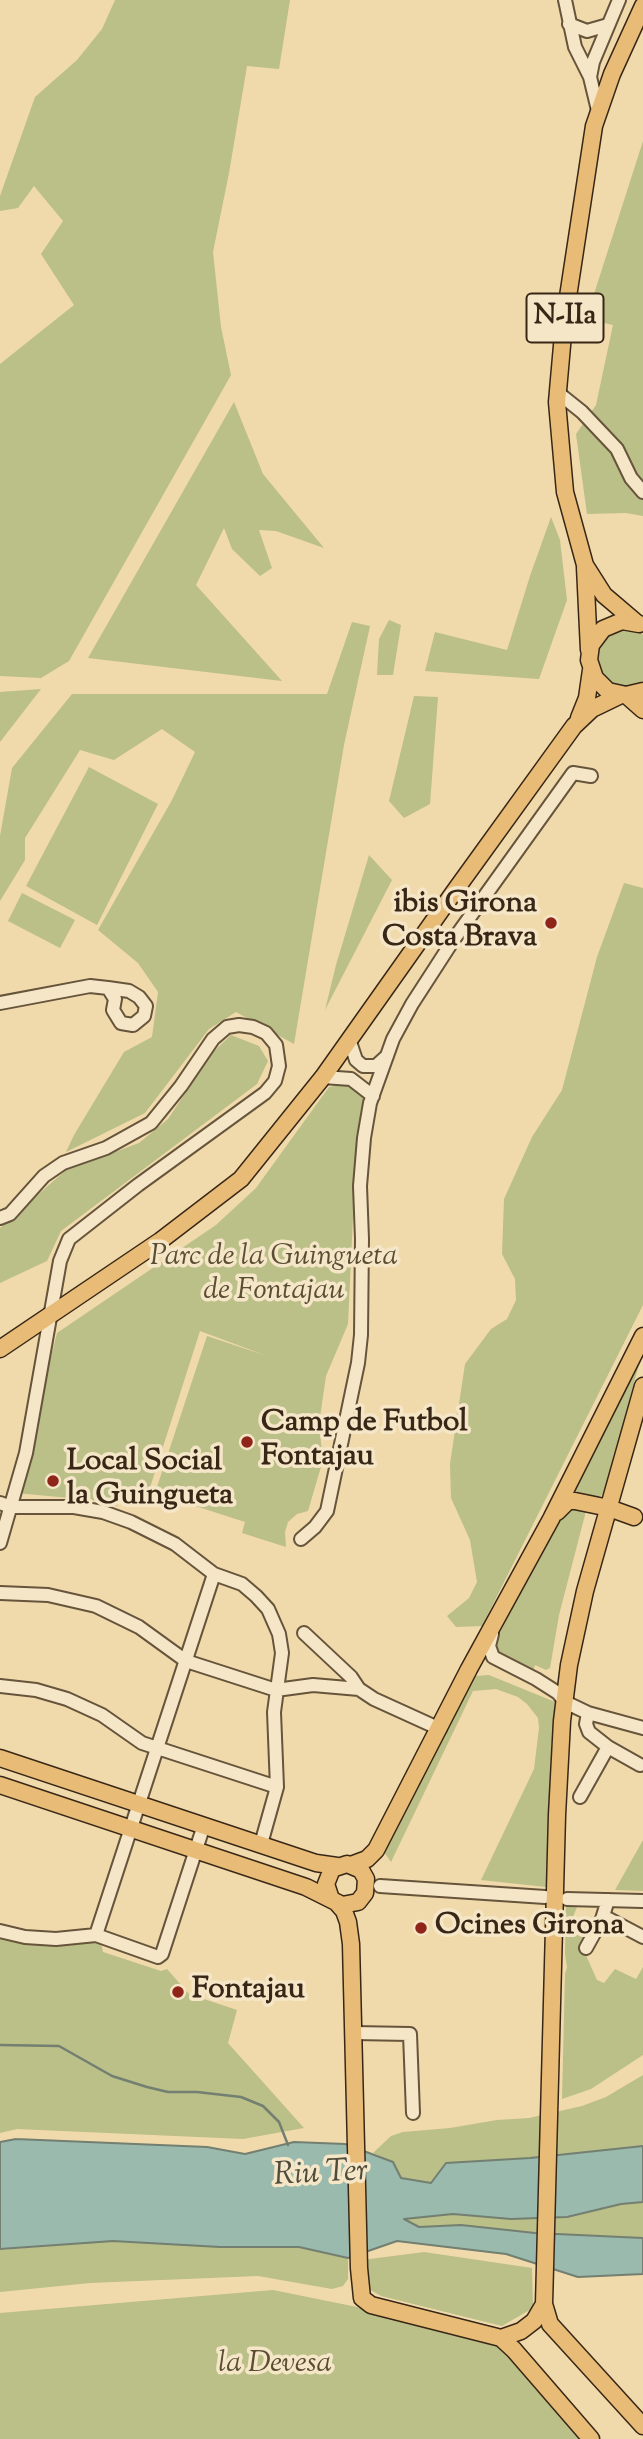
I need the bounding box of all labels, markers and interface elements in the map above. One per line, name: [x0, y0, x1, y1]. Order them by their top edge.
road number: N-IIa: [526, 294, 604, 342]
place label: ibis Girona Costa Brava: [382, 888, 537, 958]
marker: ibis Girona Costa Brava: [543, 915, 559, 931]
park label: Parc de la Guingueta de Fontajau: [150, 1241, 398, 1312]
place label: Camp de Futbol Fontajau: [261, 1407, 468, 1478]
marker: Camp de Futbol Fontajau: [239, 1434, 255, 1450]
place label: Local Social la Guingueta: [67, 1446, 233, 1516]
marker: Local Social la Guingueta: [45, 1473, 61, 1489]
place label: Ocines Girona: [435, 1910, 624, 1946]
marker: Ocines Girona: [413, 1920, 429, 1936]
place label: Fontajau: [192, 1974, 305, 2010]
marker: Fontajau: [170, 1984, 186, 2000]
water label: Riu Ter: [273, 2154, 369, 2198]
park label: la Devesa: [218, 2348, 332, 2384]

